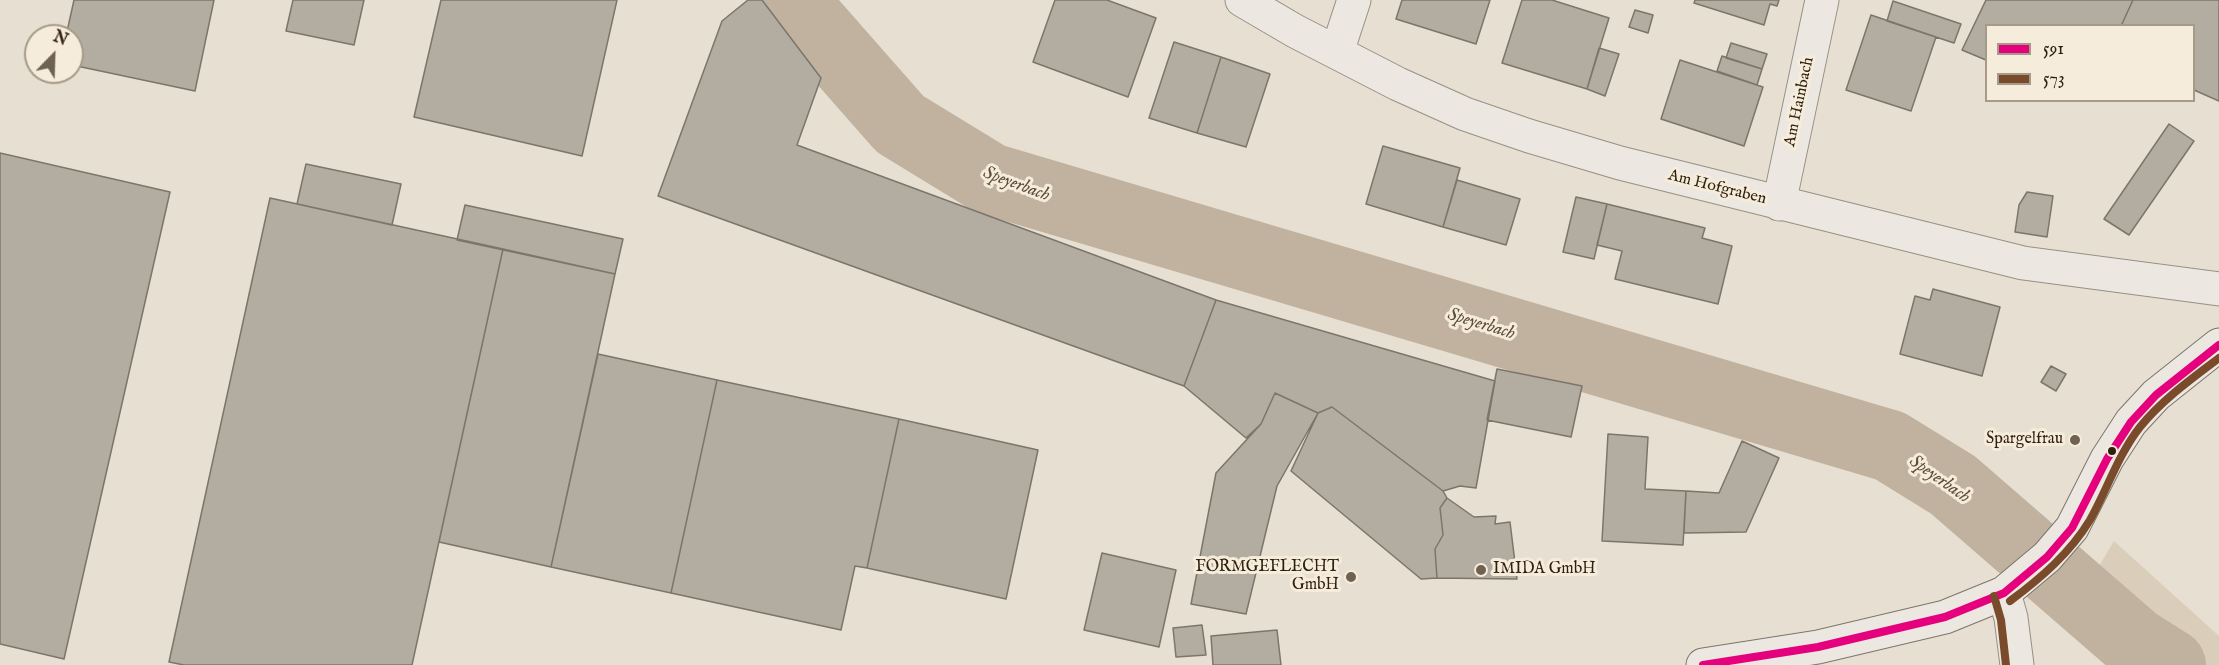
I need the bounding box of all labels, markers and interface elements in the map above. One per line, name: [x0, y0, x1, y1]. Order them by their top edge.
north arrow: [24, 24, 84, 84]
legend: [1985, 24, 2195, 102]
text: N: [50, 27, 71, 51]
text: 591: [2043, 38, 2064, 61]
street label: Am Hainbach: [1781, 56, 1819, 148]
text: 573: [2043, 68, 2065, 91]
water label: Speyerbach: [980, 163, 1052, 207]
street label: Am Hofgraben: [1666, 167, 1768, 209]
water label: Speyerbach: [1445, 305, 1517, 345]
place label: Spargelfrau: [1986, 430, 2063, 450]
marker: Spargelfrau: [2068, 433, 2082, 447]
unlabelled marker: [2106, 445, 2118, 457]
water label: Speyerbach: [1904, 451, 1974, 509]
place label: FORMGEFLECHT GmbH: [1196, 558, 1339, 596]
place label: IMIDA GmbH: [1493, 560, 1596, 580]
marker: IMIDA GmbH: [1474, 563, 1488, 577]
marker: FORMGEFLECHT GmbH: [1344, 570, 1358, 584]

